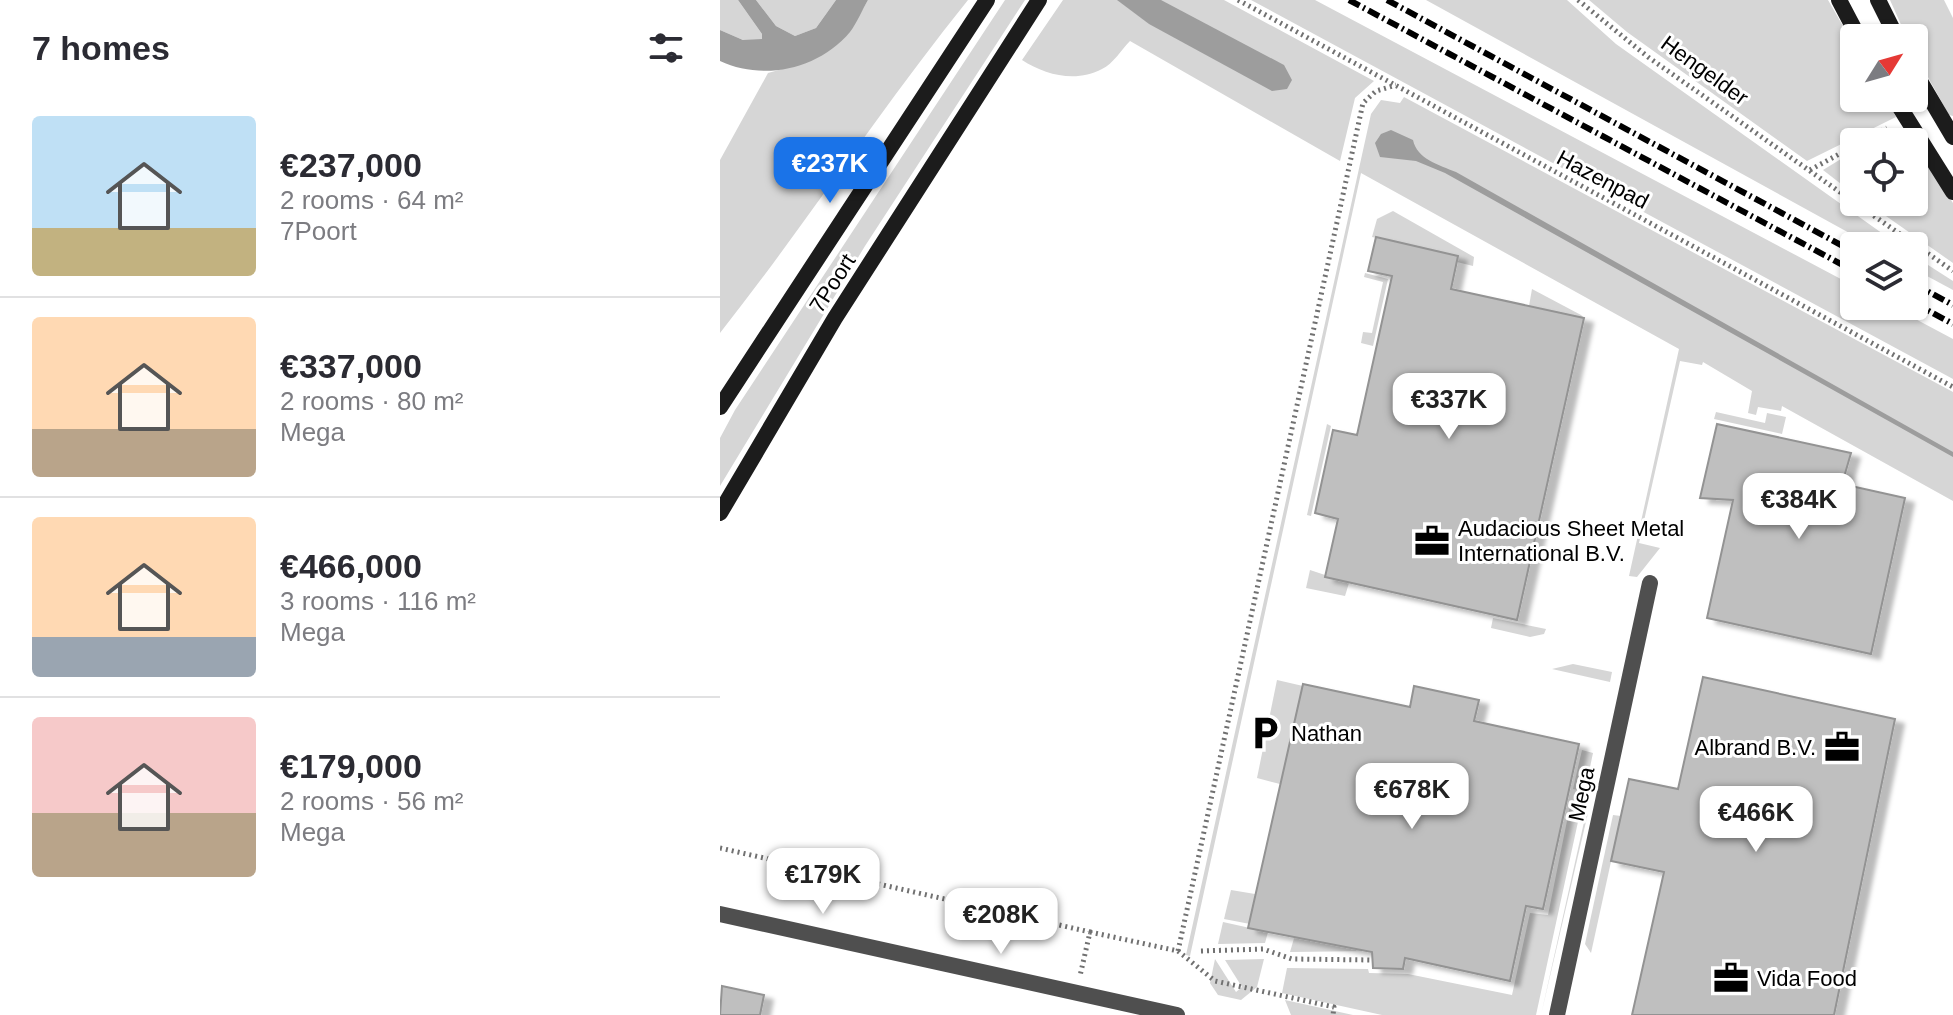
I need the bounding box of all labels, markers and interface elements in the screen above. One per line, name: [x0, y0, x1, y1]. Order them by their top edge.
north arrow: [1840, 24, 1928, 112]
map controls: [1840, 24, 1928, 320]
icon: filters: [644, 26, 688, 70]
text: 7 homes: [32, 29, 170, 67]
street label: Hengelder: [1656, 30, 1753, 110]
button: locate: [1840, 128, 1928, 216]
pin: €237K: [774, 137, 886, 205]
street label: Hazenpad: [1553, 145, 1653, 214]
text: €237,000: [280, 146, 422, 184]
icon: home: [96, 148, 192, 244]
text: €237K: [792, 148, 868, 178]
text: 2 rooms · 64 m²: [280, 185, 464, 215]
text: 7Poort: [280, 216, 357, 246]
button: layers: [1840, 232, 1928, 320]
street label: 7Poort: [804, 249, 861, 317]
text: €337,000: [280, 347, 422, 385]
icon: home: [96, 349, 192, 445]
pin: €337K: [1393, 373, 1505, 441]
text: €337K: [1411, 384, 1487, 414]
text: 2 rooms · 80 m²: [280, 386, 464, 416]
text: Mega: [280, 417, 345, 447]
pin: €384K: [1743, 473, 1855, 541]
text: €384K: [1761, 484, 1837, 514]
place label: Audacious Sheet Metal International B.V.: [1458, 516, 1684, 566]
office icon: Audacious Sheet Metal International B.V.: [1413, 522, 1451, 560]
text: €466,000: [280, 547, 422, 585]
icon: home: [96, 549, 192, 645]
text: 3 rooms · 116 m²: [280, 586, 476, 616]
text: Mega: [280, 617, 345, 647]
parking icon: Nathan: [1246, 714, 1284, 752]
place label: Nathan: [1291, 721, 1362, 746]
office icon: Albrand B.V.: [1823, 728, 1861, 766]
place label: Albrand B.V.: [1695, 735, 1816, 760]
text: €179,000: [280, 747, 422, 785]
icon: home: [96, 749, 192, 845]
pin: €678K: [1356, 763, 1468, 831]
street label: Mega: [1564, 764, 1600, 824]
text: €678K: [1374, 774, 1450, 804]
text: 2 rooms · 56 m²: [280, 786, 464, 816]
pin: €466K: [1700, 786, 1812, 854]
text: €466K: [1718, 797, 1794, 827]
text: Mega: [280, 817, 345, 847]
pin: €179K: [767, 848, 879, 916]
text: €179K: [785, 859, 861, 889]
pin: €208K: [945, 888, 1057, 956]
text: €208K: [963, 899, 1039, 929]
office icon: Vida Food: [1712, 959, 1750, 997]
place label: Vida Food: [1757, 966, 1857, 991]

